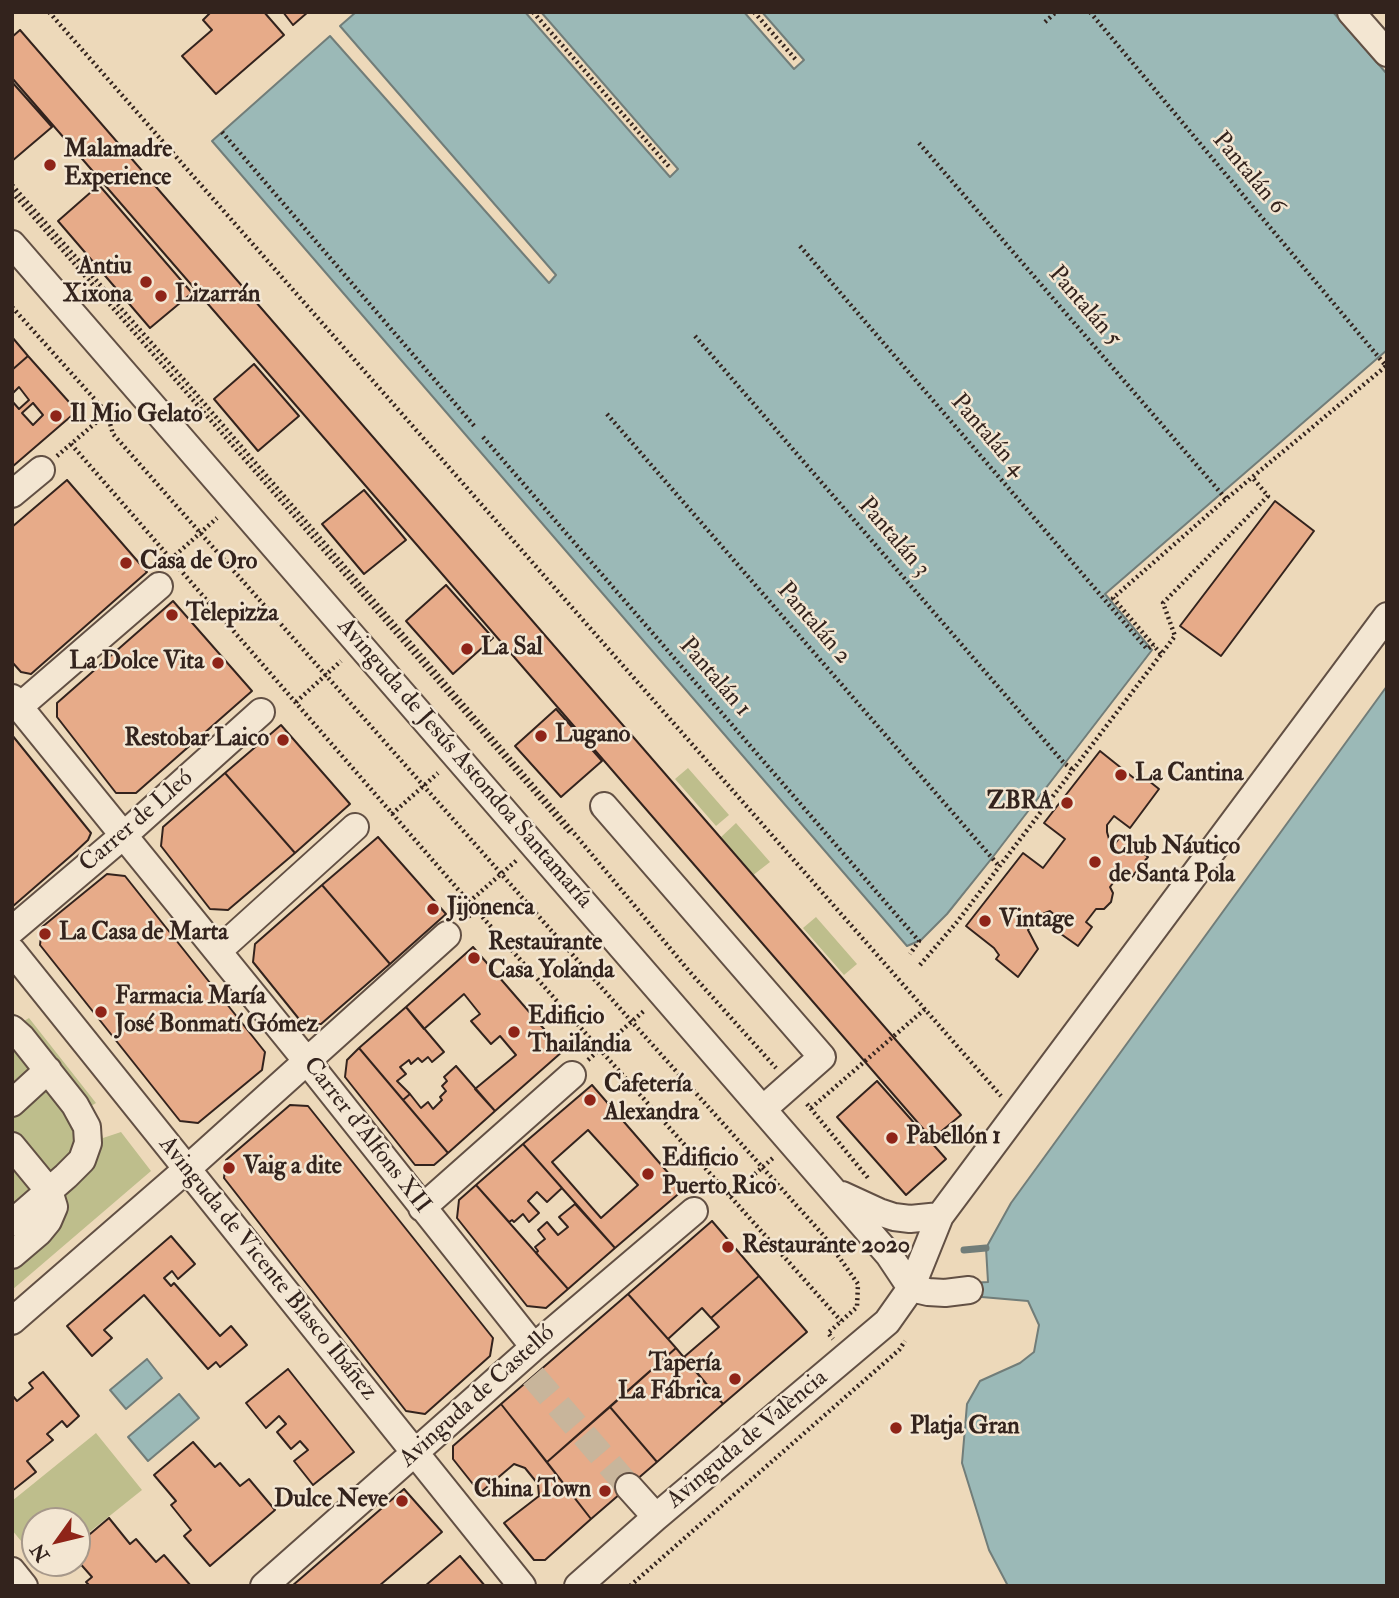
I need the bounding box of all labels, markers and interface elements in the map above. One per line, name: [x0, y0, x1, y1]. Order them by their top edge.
street label: Pantalán 6: [1205, 127, 1291, 221]
place label: Malamadre Experience: [64, 137, 172, 193]
marker: Malamadre Experience: [42, 157, 58, 173]
place label: Antiu Xixona: [63, 254, 132, 310]
street label: Pantalán 5: [1041, 261, 1127, 353]
marker: Antiu Xixona: [138, 274, 154, 290]
place label: Lizarrán: [175, 282, 260, 310]
marker: Lizarrán: [153, 288, 169, 304]
street label: Pantalán 4: [943, 389, 1031, 483]
place label: Il Mio Gelato: [70, 402, 202, 430]
marker: Il Mio Gelato: [48, 408, 64, 424]
street label: Pantalán 3: [851, 492, 935, 584]
place label: Casa de Oro: [140, 549, 257, 577]
marker: Casa de Oro: [118, 555, 134, 571]
street label: Pantalán 2: [770, 577, 856, 671]
place label: Telepizza: [186, 601, 278, 629]
marker: Telepizza: [164, 607, 180, 623]
street label: Avinguda de Jesús Astondoa Santamaría: [330, 613, 598, 915]
street label: Pantalán 1: [672, 633, 756, 723]
place label: La Sal: [481, 635, 543, 663]
marker: La Sal: [459, 641, 475, 657]
place label: La Dolce Vita: [69, 649, 204, 677]
marker: La Dolce Vita: [210, 655, 226, 671]
place label: Lugano: [555, 722, 630, 750]
place label: Restobar Laico: [124, 726, 269, 754]
marker: Lugano: [533, 728, 549, 744]
marker: Restobar Laico: [275, 732, 291, 748]
place label: La Cantina: [1135, 761, 1243, 789]
street label: Carrer de Lleó: [74, 765, 200, 879]
marker: La Cantina: [1113, 767, 1129, 783]
place label: ZBRA: [987, 789, 1053, 817]
marker: ZBRA: [1059, 795, 1075, 811]
place label: Club Náutico de Santa Pola: [1109, 834, 1240, 890]
marker: Club Náutico de Santa Pola: [1087, 854, 1103, 870]
place label: Jijonenca: [447, 895, 534, 923]
marker: Jijonenca: [425, 901, 441, 917]
place label: Vintage: [999, 907, 1074, 935]
marker: Vintage: [977, 913, 993, 929]
place label: La Casa de Marta: [59, 920, 228, 948]
marker: La Casa de Marta: [37, 926, 53, 942]
place label: Restaurante Casa Yolanda: [488, 930, 614, 986]
marker: Restaurante Casa Yolanda: [466, 950, 482, 966]
place label: Farmacia María José Bonmatí Gómez: [115, 984, 318, 1040]
marker: Farmacia María José Bonmatí Gómez: [93, 1004, 109, 1020]
place label: Edificio Thailandia: [528, 1004, 631, 1060]
marker: Edificio Thailandia: [506, 1024, 522, 1040]
street label: Carrer d'Alfons XII: [296, 1052, 436, 1220]
place label: Cafetería Alexandra: [604, 1072, 699, 1128]
marker: Cafetería Alexandra: [582, 1092, 598, 1108]
place label: Pabellón 1: [906, 1124, 1001, 1152]
marker: Pabellón 1: [884, 1130, 900, 1146]
street label: Avinguda de Vicente Blasco Ibáñez: [152, 1131, 382, 1407]
place label: Edificio Puerto Rico: [662, 1146, 776, 1202]
place label: Vaig a dite: [243, 1154, 342, 1182]
marker: Vaig a dite: [221, 1160, 237, 1176]
marker: Edificio Puerto Rico: [640, 1166, 656, 1182]
place label: Restaurante 2020: [742, 1233, 910, 1261]
marker: Restaurante 2020: [720, 1239, 736, 1255]
street label: Avinguda de Castelló: [394, 1320, 562, 1474]
place label: Tapería La Fábrica: [618, 1351, 721, 1407]
street label: Avinguda de València: [662, 1364, 834, 1516]
marker: Tapería La Fábrica: [727, 1371, 743, 1387]
place label: Platja Gran: [910, 1414, 1020, 1442]
marker: Platja Gran: [888, 1420, 904, 1436]
place label: China Town: [474, 1477, 591, 1505]
marker: China Town: [597, 1483, 613, 1499]
place label: Dulce Neve: [274, 1487, 388, 1515]
marker: Dulce Neve: [394, 1493, 410, 1509]
north arrow: [21, 1507, 91, 1577]
text: N: [26, 1539, 55, 1566]

